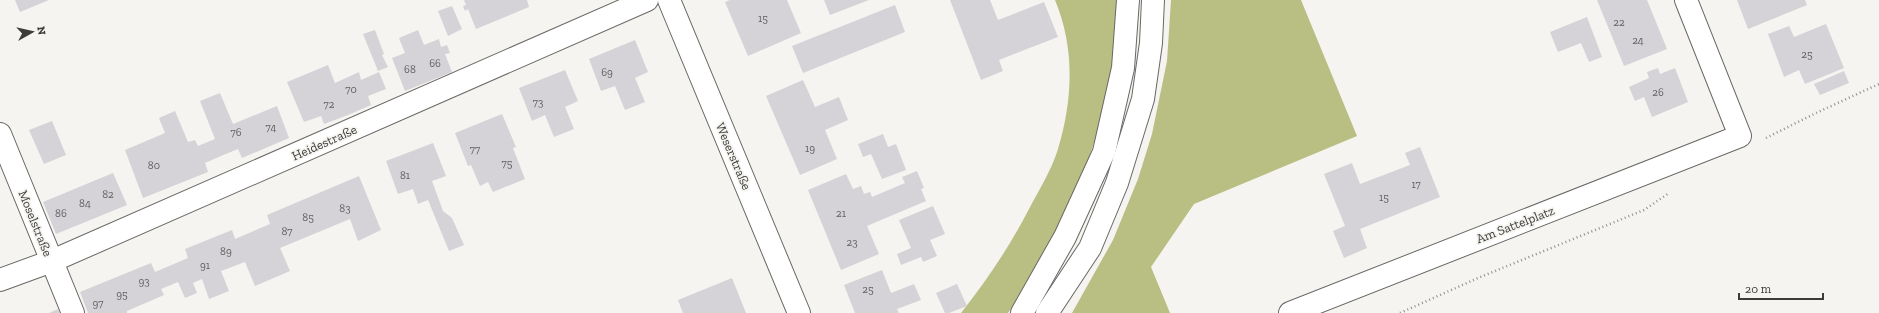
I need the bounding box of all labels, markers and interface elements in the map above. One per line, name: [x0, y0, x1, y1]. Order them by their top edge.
north arrow: [12, 12, 52, 52]
house number: 15: [758, 12, 768, 25]
house number: 22: [1613, 16, 1625, 29]
text: N: [34, 26, 49, 36]
house number: 24: [1632, 34, 1644, 47]
house number: 25: [1801, 48, 1813, 61]
house number: 66: [429, 57, 441, 70]
house number: 68: [404, 63, 416, 76]
house number: 69: [601, 66, 613, 79]
house number: 70: [345, 83, 357, 96]
house number: 26: [1652, 86, 1664, 99]
house number: 73: [533, 96, 543, 109]
house number: 72: [324, 98, 335, 111]
street label: Weserstraße: [713, 120, 754, 192]
house number: 74: [266, 121, 276, 134]
street label: Heidestraße: [289, 121, 359, 163]
house number: 76: [230, 126, 242, 139]
house number: 19: [805, 142, 815, 155]
house number: 77: [470, 143, 480, 156]
house number: 75: [502, 157, 513, 170]
house number: 80: [148, 159, 160, 172]
house number: 81: [400, 169, 411, 182]
house number: 17: [1411, 178, 1421, 191]
street label: Moselstraße: [15, 188, 56, 258]
house number: 82: [102, 188, 114, 201]
house number: 15: [1379, 191, 1389, 204]
house number: 84: [79, 197, 91, 210]
house number: 83: [339, 202, 351, 215]
street label: Am Sattelplatz: [1474, 203, 1557, 246]
house number: 86: [55, 207, 67, 220]
house number: 21: [836, 207, 847, 220]
house number: 85: [302, 211, 314, 224]
house number: 87: [281, 225, 293, 238]
house number: 23: [846, 236, 858, 249]
house number: 89: [220, 245, 232, 258]
house number: 91: [200, 259, 211, 272]
house number: 93: [138, 275, 150, 288]
scale bar: [1739, 275, 1823, 301]
text: 20 m: [1745, 282, 1772, 296]
house number: 25: [862, 283, 874, 296]
house number: 95: [116, 288, 128, 301]
house number: 97: [92, 297, 104, 310]

